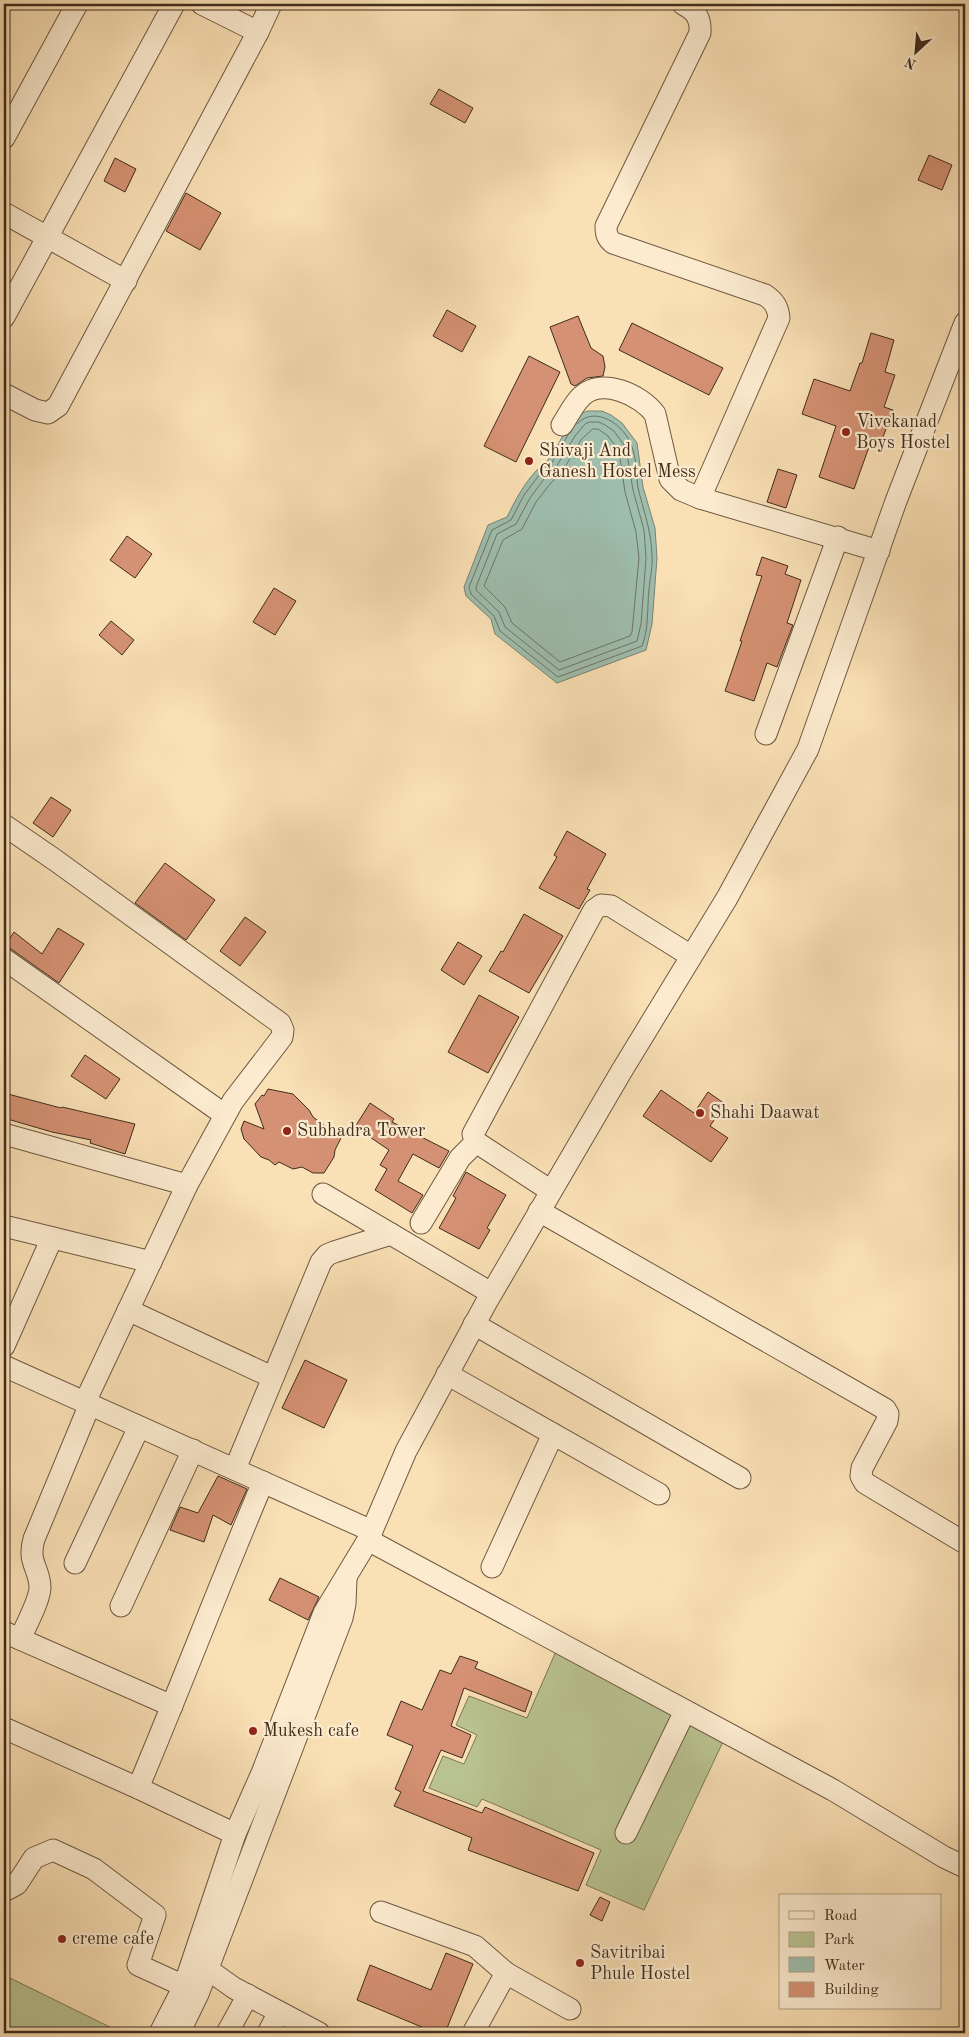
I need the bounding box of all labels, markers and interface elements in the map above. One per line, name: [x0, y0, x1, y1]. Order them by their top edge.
north arrow: [892, 28, 942, 78]
text: N: [903, 54, 919, 71]
place label: Vivekanad Boys Hostel: [856, 413, 950, 452]
marker: Vivekanad Boys Hostel: [840, 426, 852, 438]
place label: Shivaji And Ganesh Hostel Mess: [539, 442, 696, 481]
marker: Shivaji And Ganesh Hostel Mess: [523, 455, 535, 467]
place label: Shahi Daawat: [710, 1104, 820, 1122]
marker: Shahi Daawat: [694, 1107, 706, 1119]
place label: Subhadra Tower: [297, 1122, 426, 1140]
marker: Subhadra Tower: [281, 1125, 293, 1137]
place label: Mukesh cafe: [263, 1722, 359, 1740]
marker: Mukesh cafe: [247, 1725, 259, 1737]
legend: [779, 1894, 942, 2010]
text: Road: [824, 1909, 858, 1924]
place label: creme cafe: [72, 1930, 154, 1948]
marker: creme cafe: [56, 1933, 68, 1945]
text: Park: [824, 1933, 855, 1948]
place label: Savitribai Phule Hostel: [590, 1944, 690, 1983]
marker: Savitribai Phule Hostel: [574, 1957, 586, 1969]
text: Water: [824, 1959, 865, 1974]
text: Building: [824, 1983, 879, 1998]

